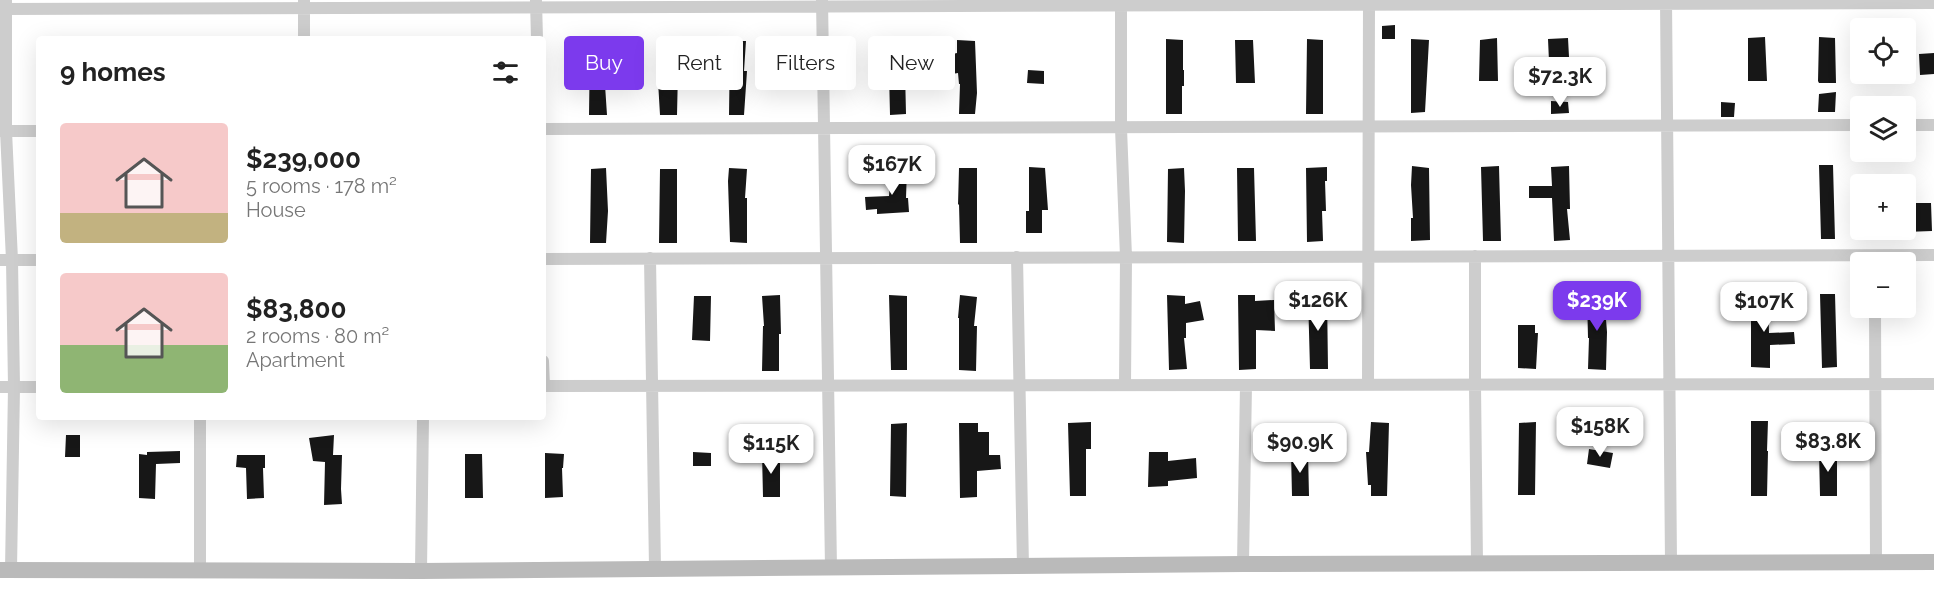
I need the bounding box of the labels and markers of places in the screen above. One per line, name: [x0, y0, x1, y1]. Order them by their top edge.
pin: $72.3K: [1511, 57, 1609, 108]
pin: $167K: [850, 145, 934, 196]
pin: $126K: [1276, 281, 1360, 332]
pin: $239K: [1555, 281, 1639, 332]
pin: $107K: [1722, 282, 1806, 333]
pin: $158K: [1558, 407, 1642, 458]
pin: $83.8K: [1779, 422, 1877, 473]
pin: $90.9K: [1251, 423, 1349, 474]
pin: $115K: [729, 424, 813, 475]

